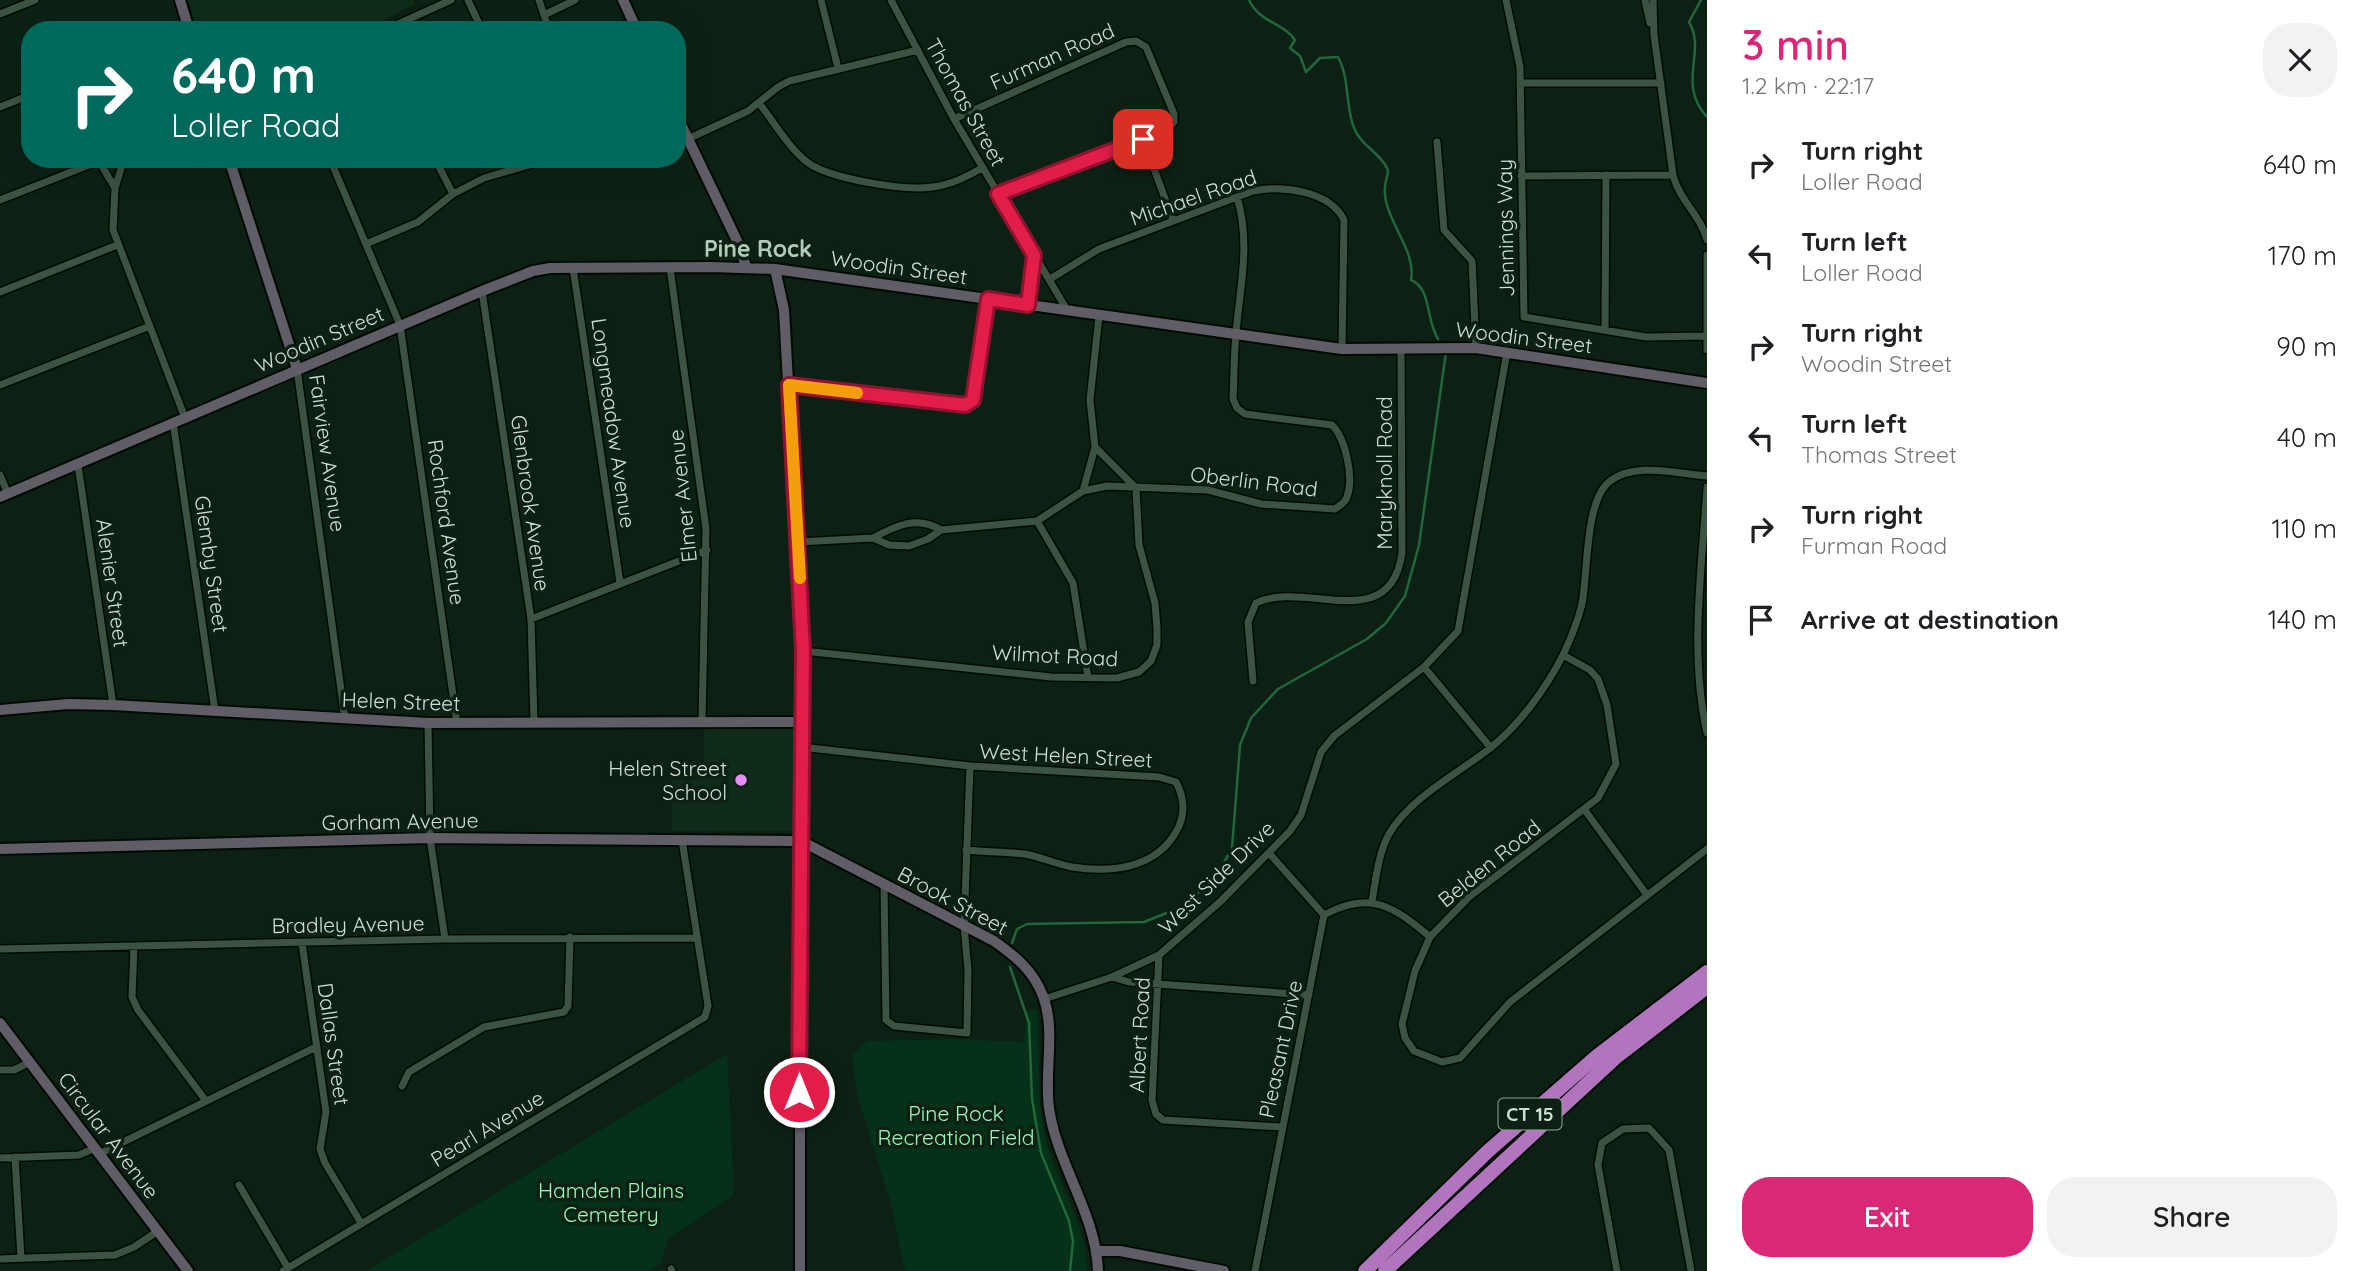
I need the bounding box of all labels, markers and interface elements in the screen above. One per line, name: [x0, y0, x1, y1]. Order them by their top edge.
street label: Furman Road: [986, 17, 1118, 95]
text: 3 min: [1742, 18, 1849, 71]
button: close: [2263, 23, 2337, 97]
street label: Thomas Street: [920, 34, 1012, 170]
text: 640 m: [171, 44, 316, 105]
icon: right: [56, 49, 147, 140]
text: 1.2 km · 22:17: [1742, 71, 1874, 100]
text: Loller Road: [171, 105, 340, 145]
pin: [1113, 109, 1173, 169]
icon: arrive: [1124, 120, 1162, 158]
text: Turn right: [1801, 134, 1923, 167]
icon: right: [1742, 146, 1780, 184]
text: 640 m: [2263, 148, 2337, 181]
street label: Jennings Way: [1491, 159, 1519, 297]
street label: Michael Road: [1126, 163, 1260, 231]
text: Loller Road: [1801, 167, 1923, 196]
text: Turn left: [1801, 225, 1908, 258]
district label: Pine Rock: [704, 234, 812, 263]
icon: left: [1742, 237, 1780, 275]
text: 170 m: [2268, 239, 2337, 272]
street label: Woodin Street: [829, 245, 969, 289]
text: Loller Road: [1801, 258, 1923, 287]
street label: Woodin Street: [250, 300, 388, 378]
street label: Longmeadow Avenue: [586, 316, 642, 530]
street label: Woodin Street: [1454, 316, 1594, 358]
text: Turn right: [1801, 316, 1923, 349]
icon: right: [1742, 328, 1780, 366]
text: 90 m: [2276, 330, 2337, 363]
text: Woodin Street: [1801, 349, 1952, 378]
street label: Fairview Avenue: [304, 373, 352, 533]
street label: Maryknoll Road: [1371, 396, 1397, 550]
text: Turn left: [1801, 407, 1908, 440]
street label: Glenbrook Avenue: [506, 413, 556, 593]
icon: left: [1742, 419, 1780, 457]
text: 40 m: [2277, 421, 2337, 454]
street label: Elmer Avenue: [662, 428, 702, 564]
street label: Rochford Avenue: [423, 438, 471, 606]
text: Thomas Street: [1801, 440, 1957, 469]
street label: Oberlin Road: [1189, 460, 1319, 502]
street label: Glemby Street: [190, 494, 234, 634]
text: Turn right: [1801, 498, 1923, 531]
icon: right: [1742, 510, 1780, 548]
text: 110 m: [2271, 512, 2337, 545]
street label: Alenier Street: [91, 517, 135, 649]
text: Furman Road: [1801, 531, 1947, 560]
icon: arrive: [1742, 601, 1780, 639]
text: Arrive at destination: [1801, 603, 2059, 636]
text: 140 m: [2268, 603, 2337, 636]
street label: Wilmot Road: [991, 639, 1119, 671]
street label: Helen Street: [341, 686, 461, 716]
street label: West Helen Street: [979, 737, 1153, 773]
place label: Helen Street School: [608, 755, 727, 805]
marker: Helen Street School: [733, 772, 749, 788]
street label: Gorham Avenue: [321, 807, 479, 835]
street label: Belden Road: [1432, 814, 1546, 912]
street label: West Side Drive: [1152, 815, 1280, 939]
street label: Brook Street: [893, 860, 1013, 940]
street label: Bradley Avenue: [271, 910, 425, 938]
street label: Albert Road: [1123, 976, 1155, 1094]
street label: Pleasant Drive: [1253, 978, 1307, 1120]
street label: Dallas Street: [313, 981, 355, 1107]
position arrow: [762, 1055, 836, 1129]
street label: Circular Avenue: [53, 1067, 165, 1203]
street label: Pearl Avenue: [426, 1084, 548, 1172]
road number: CT 15: [1498, 1098, 1562, 1130]
park label: Pine Rock Recreation Field: [878, 1100, 1034, 1150]
park label: Hamden Plains Cemetery: [538, 1177, 684, 1227]
button: Exit: [1742, 1177, 2033, 1257]
button: Share: [2047, 1177, 2337, 1257]

